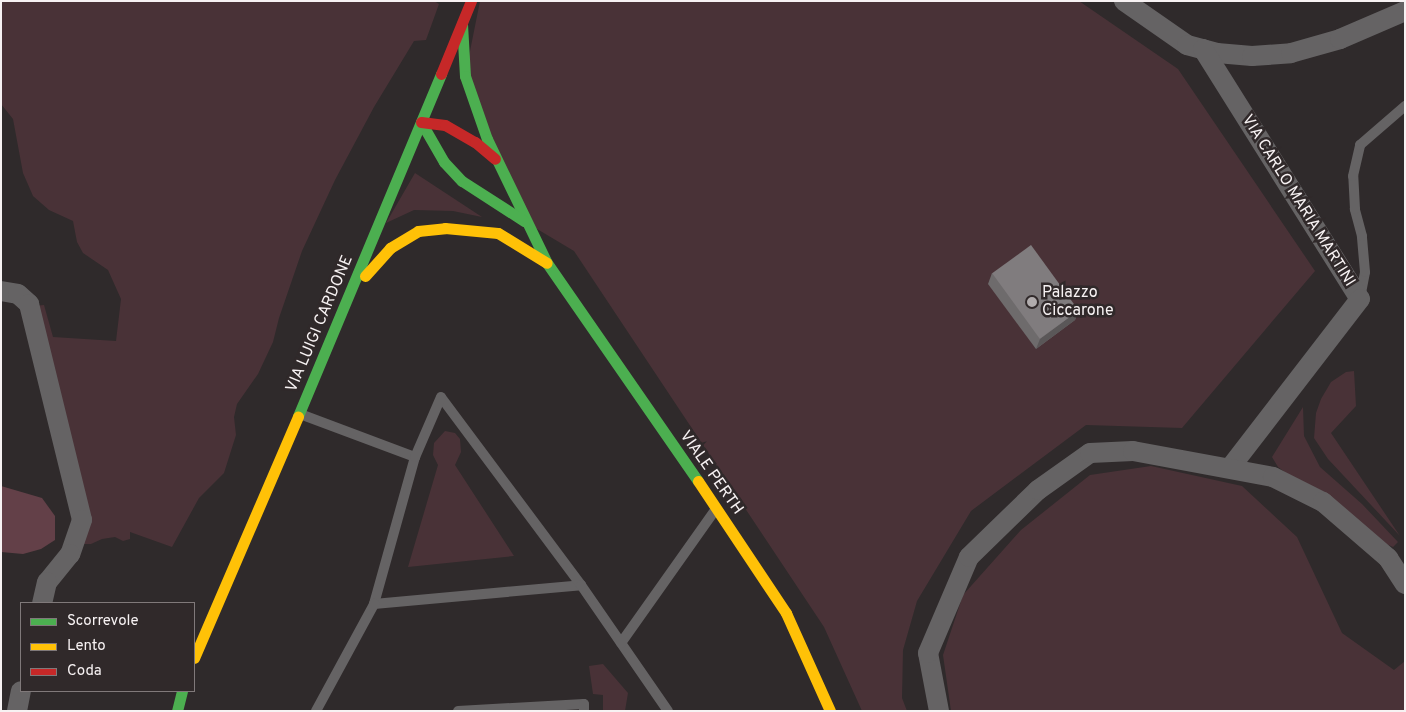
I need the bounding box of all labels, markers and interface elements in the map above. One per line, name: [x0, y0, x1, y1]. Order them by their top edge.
street label: VIA CARLO MARIA MARTINI: [1237, 111, 1359, 291]
street label: VIA LUIGI CARDONE: [282, 252, 358, 396]
place label: Palazzo Ciccarone: [1042, 283, 1114, 321]
marker: Palazzo Ciccarone: [1026, 296, 1038, 308]
street label: VIALE PERTH: [675, 427, 747, 519]
legend: [20, 602, 195, 692]
text: Scorrevole: [67, 612, 139, 631]
text: Lento: [67, 637, 106, 656]
text: Coda: [67, 662, 102, 681]

